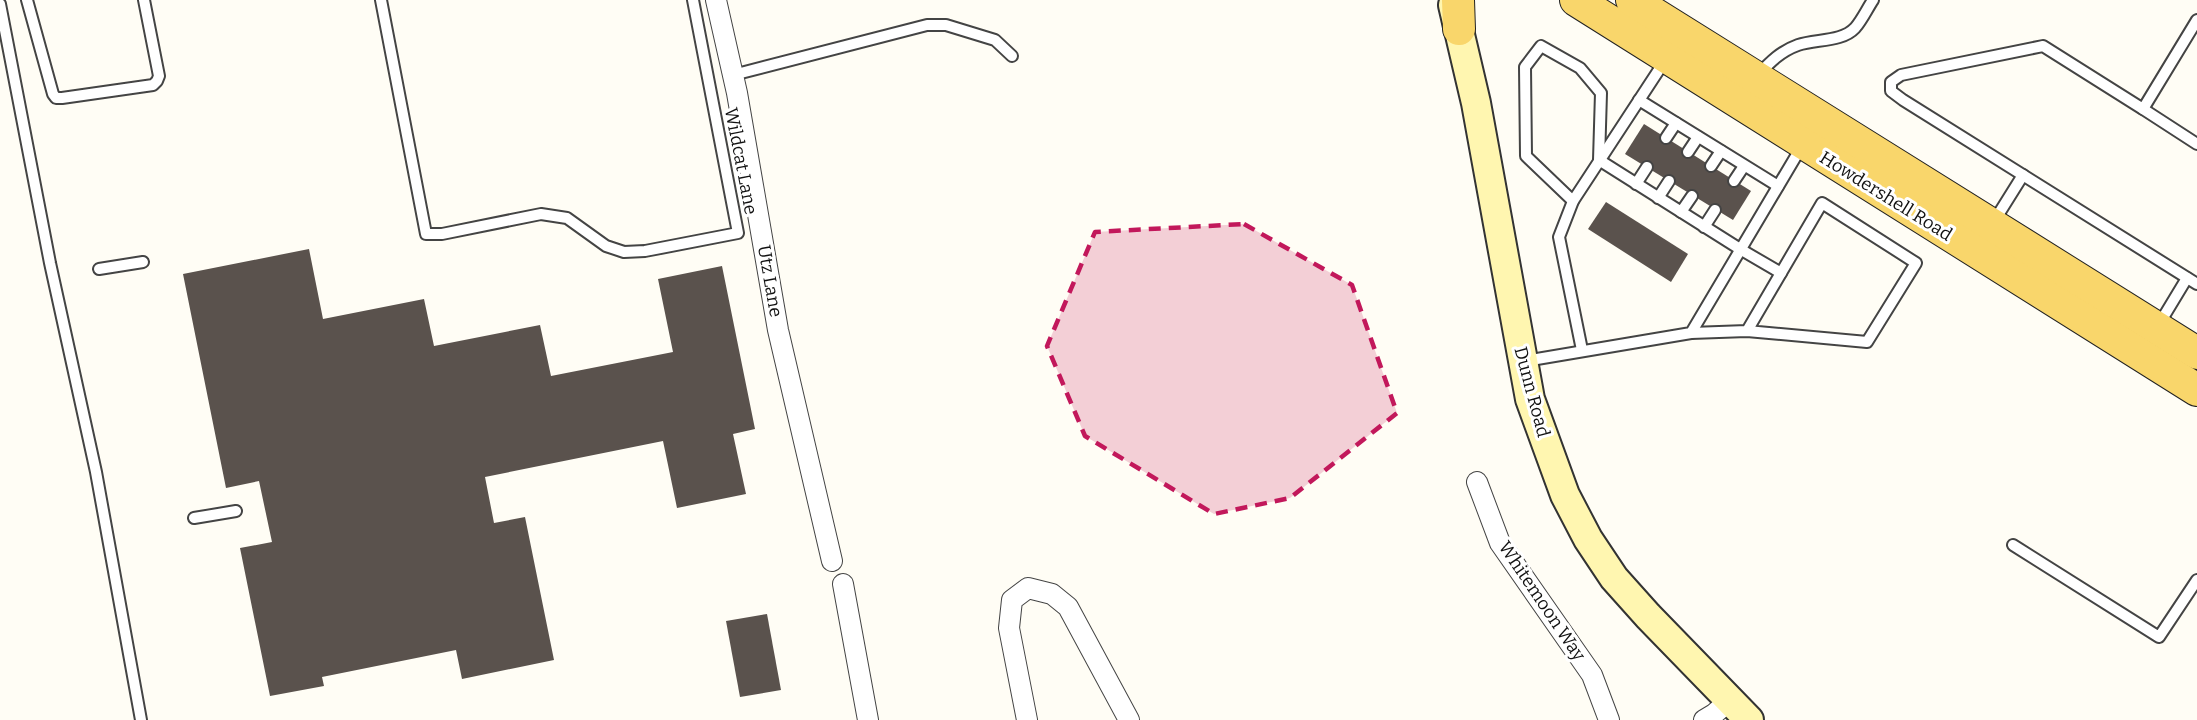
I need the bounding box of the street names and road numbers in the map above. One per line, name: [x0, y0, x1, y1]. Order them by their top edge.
street label: Wildcat Lane: [720, 106, 762, 216]
street label: Howdershell Road: [1816, 146, 1957, 246]
street label: Utz Lane: [753, 243, 787, 319]
street label: Dunn Road: [1509, 344, 1555, 440]
street label: Whitemoon Way: [1494, 537, 1590, 665]

